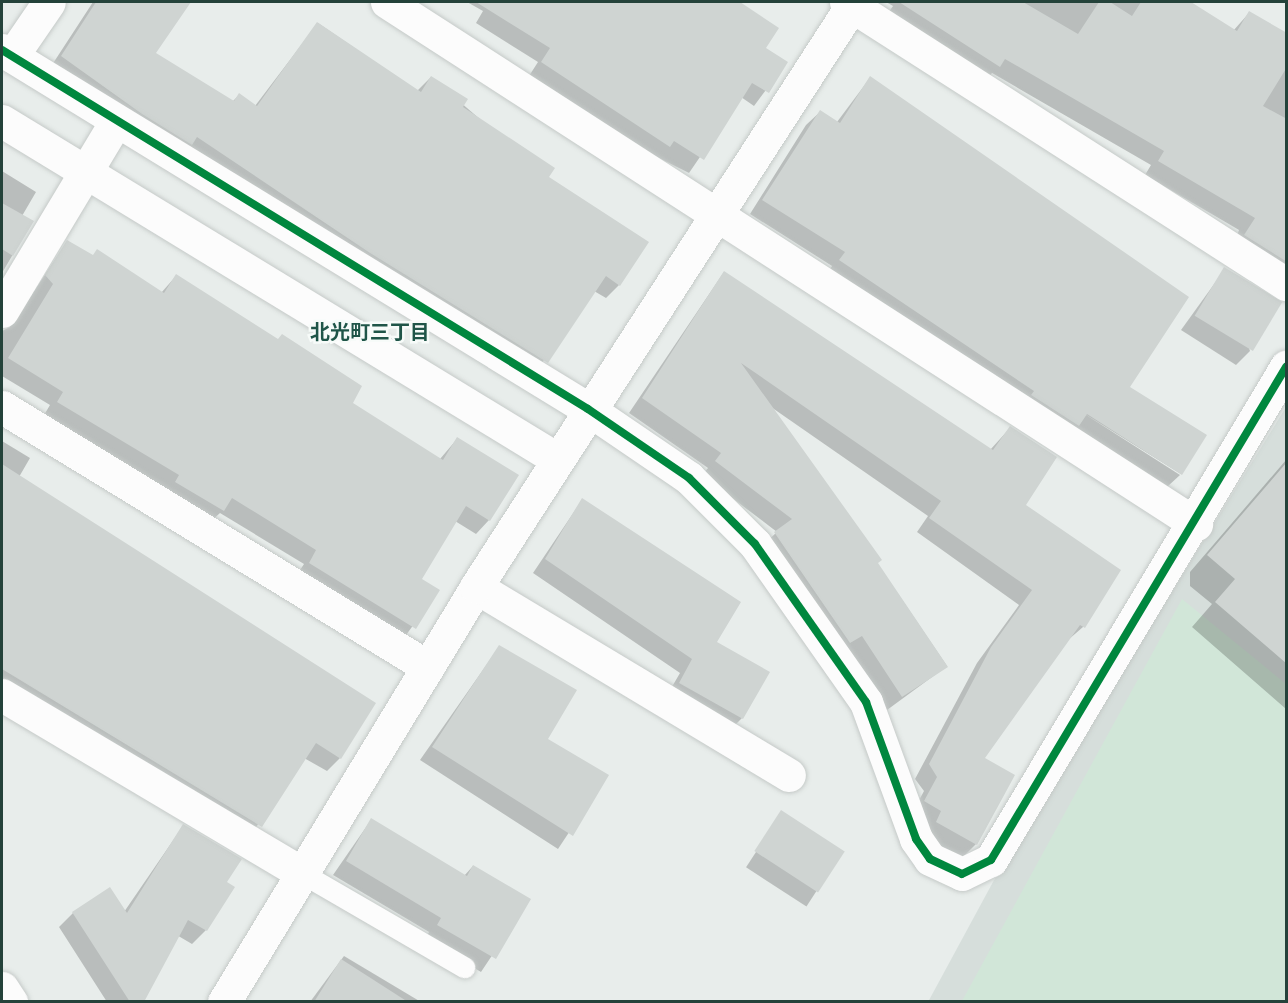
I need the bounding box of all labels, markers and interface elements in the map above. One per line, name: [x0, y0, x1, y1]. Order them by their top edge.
district label: 北光町三丁目: [310, 319, 430, 343]

